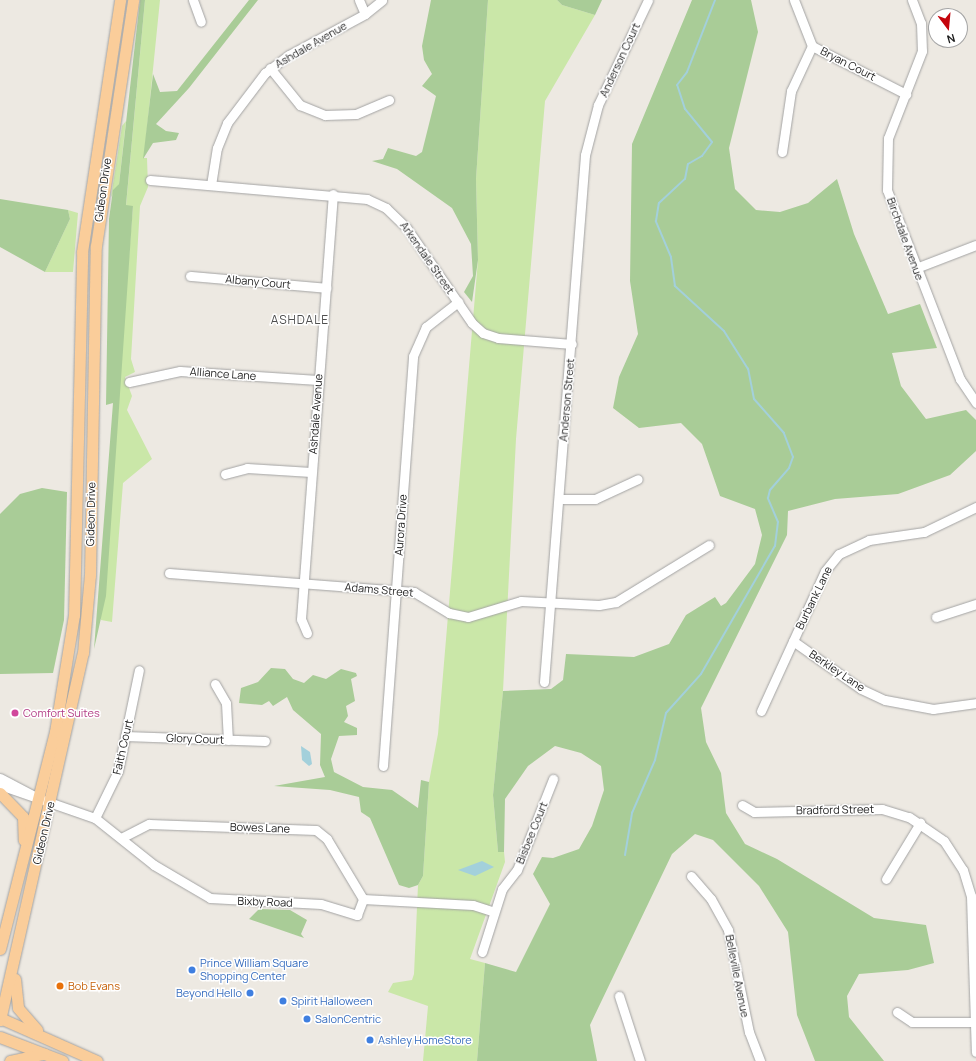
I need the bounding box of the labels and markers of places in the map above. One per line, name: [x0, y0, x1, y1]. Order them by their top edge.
place label: Comfort Suites: [23, 706, 100, 720]
marker: Comfort Suites: [10, 708, 20, 718]
place label: Prince William Square Shopping Center: [200, 957, 308, 983]
marker: Prince William Square Shopping Center: [187, 965, 197, 975]
place label: Bob Evans: [68, 979, 120, 993]
marker: Bob Evans: [55, 981, 65, 991]
place label: Beyond Hello: [176, 986, 242, 1000]
marker: Beyond Hello: [245, 988, 255, 998]
place label: Spirit Halloween: [291, 994, 373, 1008]
marker: Spirit Halloween: [278, 996, 288, 1006]
place label: SalonCentric: [315, 1012, 381, 1026]
marker: SalonCentric: [302, 1014, 312, 1024]
place label: Ashley HomeStore: [378, 1033, 472, 1047]
marker: Ashley HomeStore: [365, 1035, 375, 1045]

